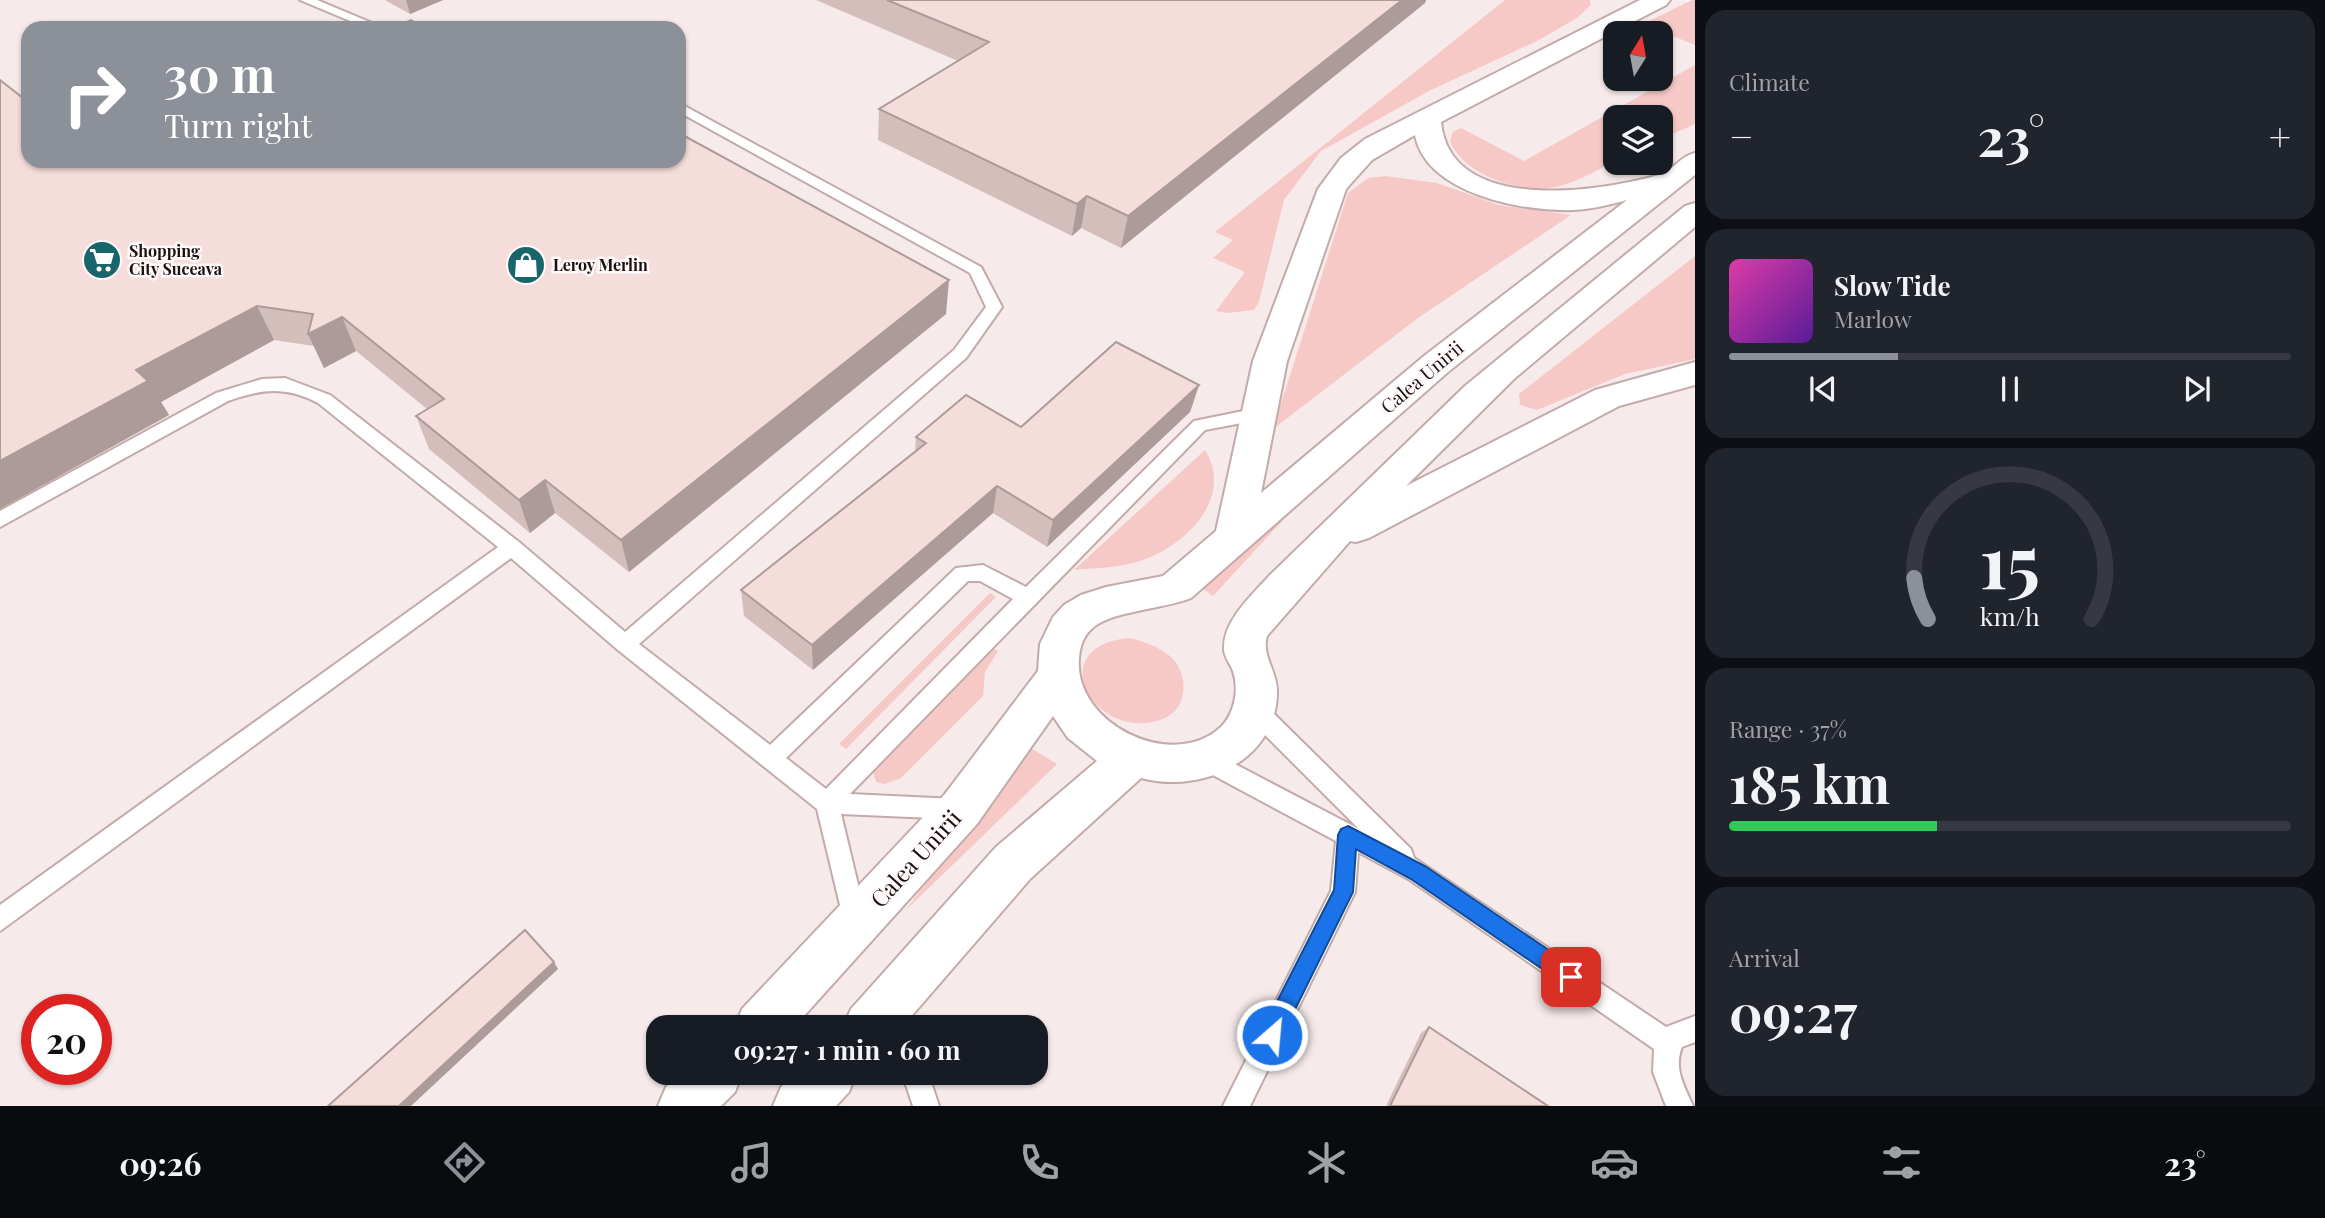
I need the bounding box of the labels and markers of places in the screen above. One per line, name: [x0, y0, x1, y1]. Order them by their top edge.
supermarket icon: Shopping City Suceava: [81, 239, 123, 281]
place label: Shopping City Suceava: [129, 240, 223, 279]
shop icon: Leroy Merlin: [505, 244, 547, 286]
place label: Leroy Merlin: [553, 254, 648, 275]
pin: [1541, 947, 1601, 1007]

